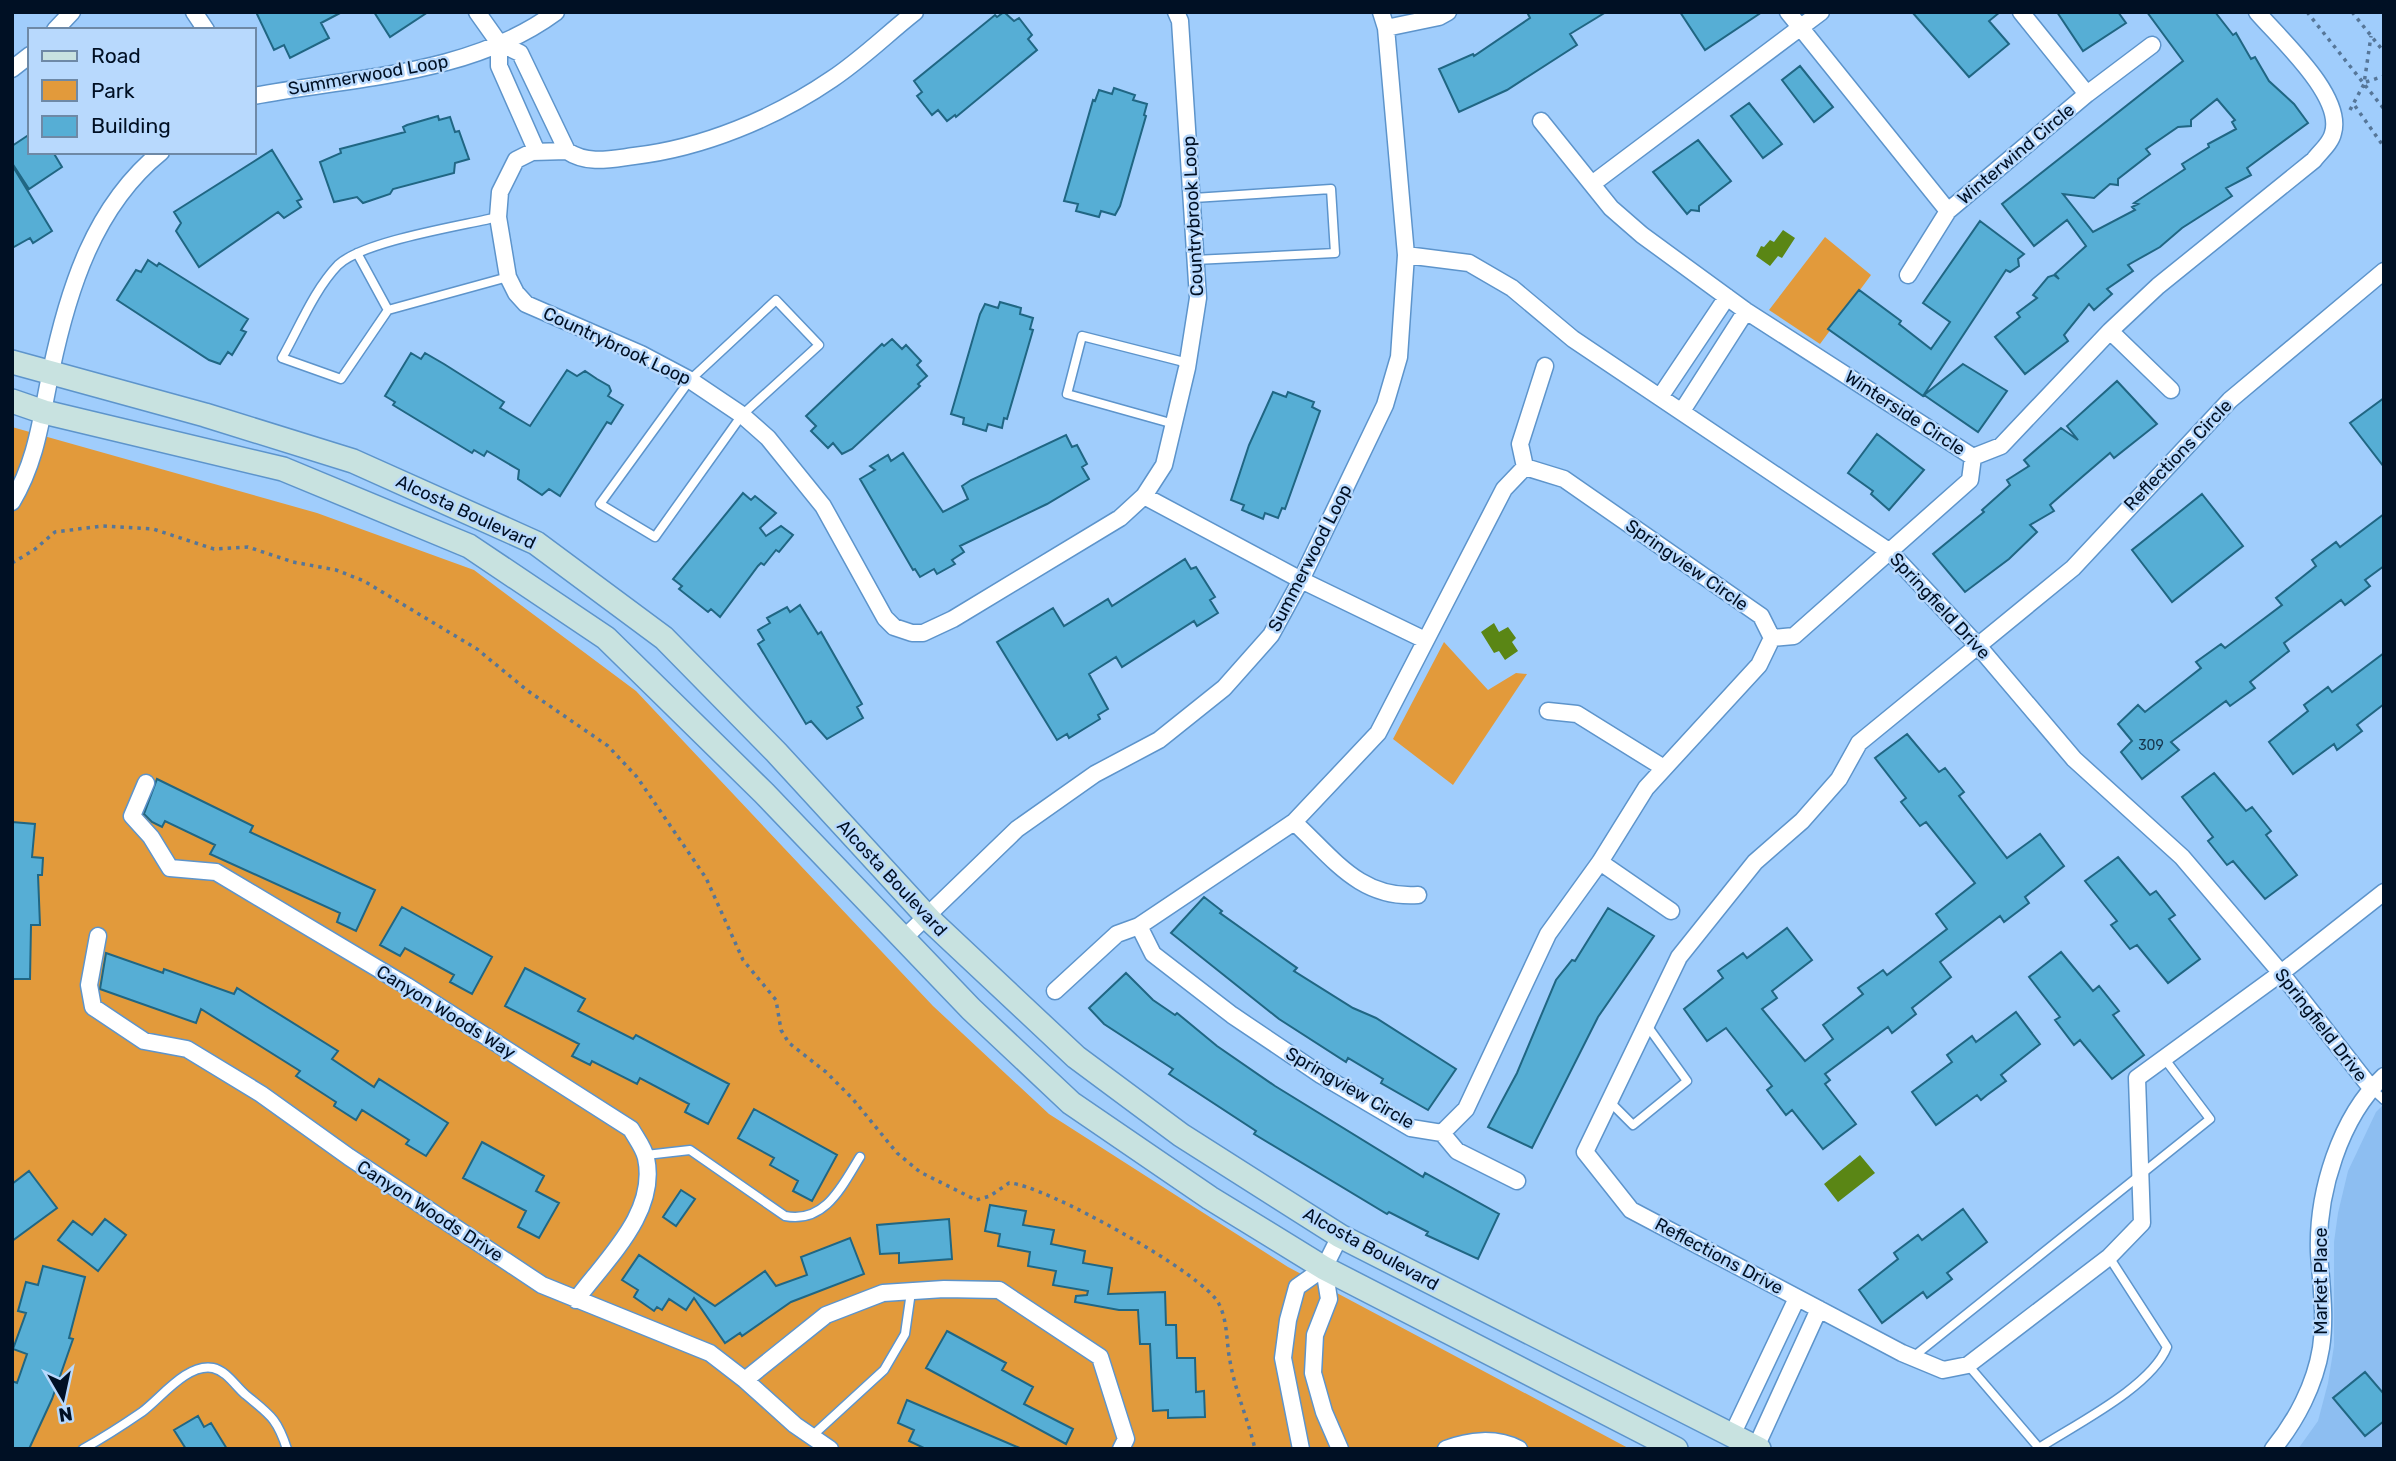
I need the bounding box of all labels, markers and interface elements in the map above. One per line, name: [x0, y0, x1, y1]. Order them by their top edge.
legend: [28, 28, 256, 154]
text: Road: [91, 43, 141, 68]
street label: Summerwood Loop: [286, 50, 450, 100]
text: Park: [91, 78, 135, 103]
street label: Winterwind Circle: [1953, 99, 2079, 209]
text: Building: [91, 113, 171, 138]
street label: Countrybrook Loop: [1178, 135, 1208, 297]
street label: Countrybrook Loop: [540, 302, 694, 390]
street label: Winterside Circle: [1840, 366, 1970, 460]
street label: Reflections Circle: [2119, 395, 2237, 515]
street label: Alcosta Boulevard: [393, 470, 539, 554]
street label: Summerwood Loop: [1263, 481, 1357, 635]
street label: Springview Circle: [1621, 514, 1753, 616]
street label: Springfield Drive: [1885, 548, 1995, 664]
house number: 309: [2138, 737, 2164, 754]
street label: Alcosta Boulevard: [832, 815, 952, 941]
street label: Canyon Woods Way: [372, 960, 520, 1064]
street label: Springfield Drive: [2270, 964, 2372, 1086]
street label: Springview Circle: [1282, 1042, 1418, 1134]
street label: Canyon Woods Drive: [353, 1156, 507, 1266]
street label: Alcosta Boulevard: [1299, 1203, 1443, 1295]
street label: Reflections Drive: [1651, 1213, 1787, 1299]
street label: Market Place: [2310, 1227, 2332, 1335]
north arrow: [28, 1363, 98, 1433]
text: N: [57, 1402, 74, 1427]

